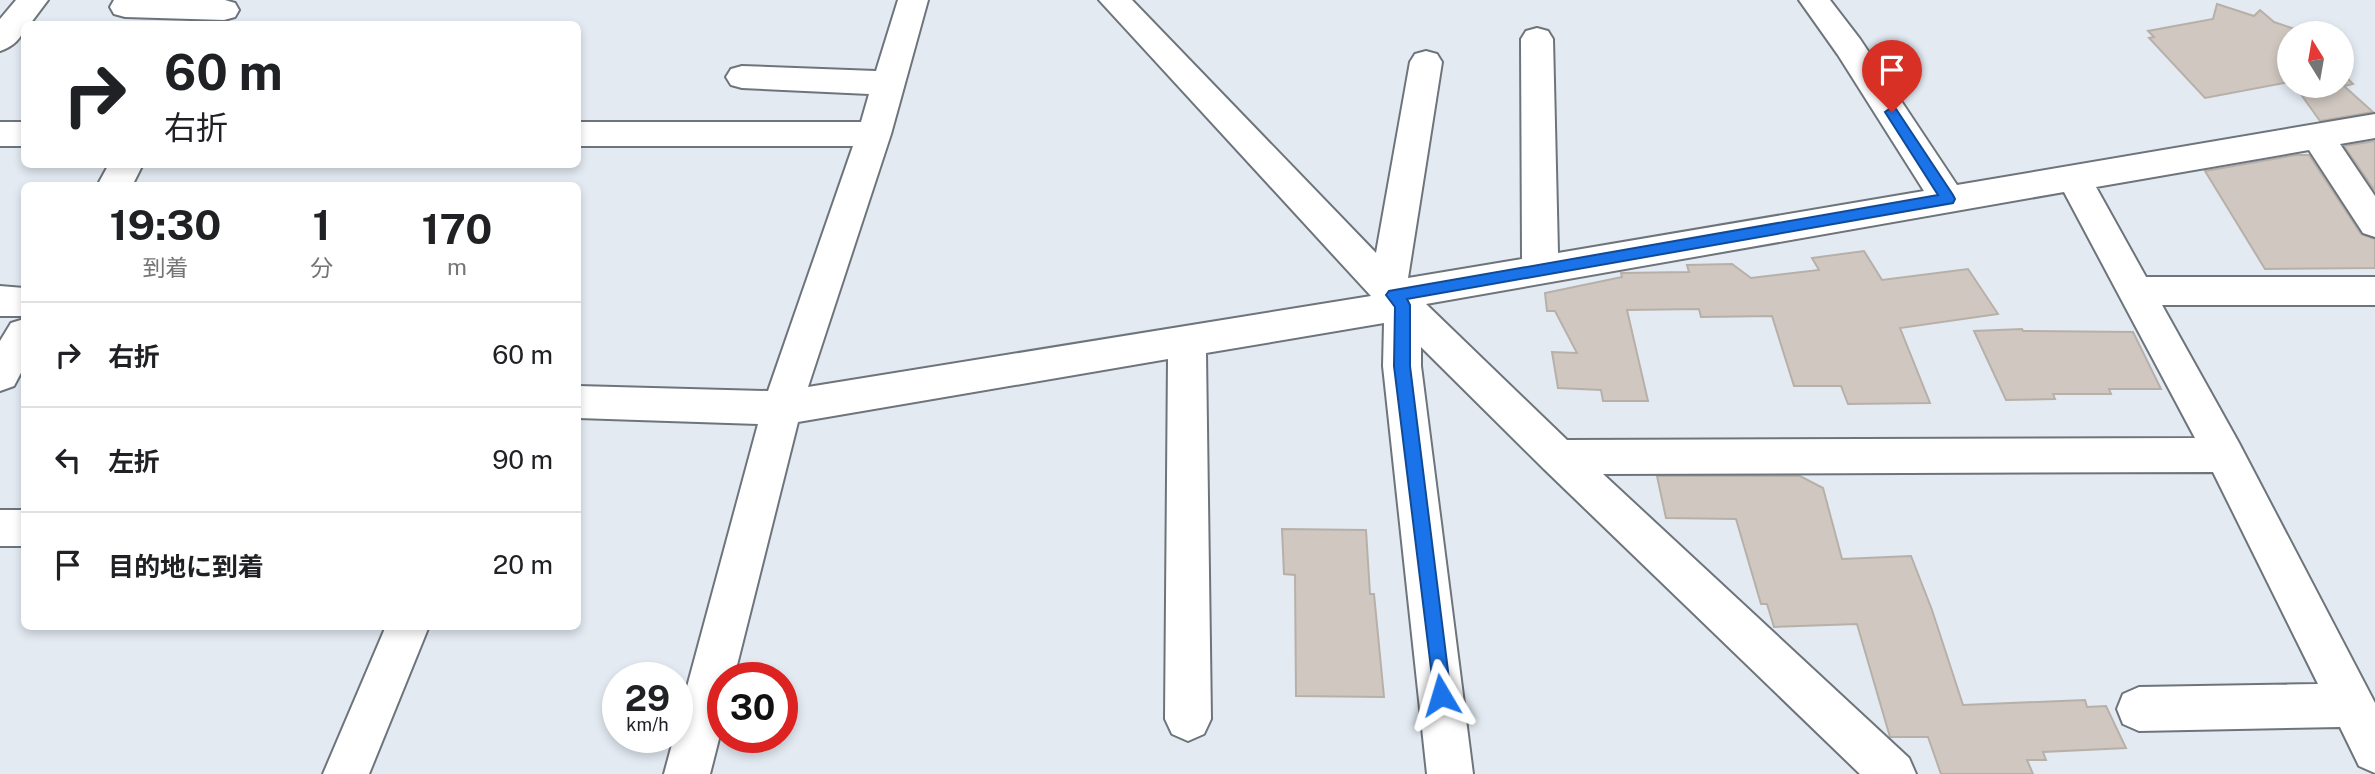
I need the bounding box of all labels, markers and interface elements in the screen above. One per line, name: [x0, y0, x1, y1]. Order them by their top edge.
north arrow: [2277, 21, 2354, 98]
map controls: [2277, 21, 2354, 98]
pin: [1862, 40, 1922, 112]
text: 60 m: [164, 43, 283, 101]
icon: right: [49, 49, 140, 140]
icon: arrive: [1873, 51, 1911, 89]
text: 右折: [164, 109, 228, 146]
text: 19:30: [110, 200, 221, 249]
text: 1: [312, 200, 330, 249]
text: 170: [421, 204, 492, 253]
text: m: [447, 253, 467, 280]
text: 到着: [142, 254, 188, 281]
text: 分: [310, 254, 333, 281]
icon: right: [49, 336, 87, 374]
text: 60 m: [492, 339, 553, 370]
text: 右折: [108, 341, 160, 372]
icon: left: [49, 441, 87, 479]
text: 90 m: [492, 444, 553, 475]
text: 左折: [108, 446, 160, 477]
icon: arrive: [49, 546, 87, 584]
text: 20 m: [493, 549, 553, 580]
text: 目的地に到着: [108, 551, 264, 582]
position arrow: [1404, 658, 1478, 732]
speed limit sign: 30: [707, 662, 798, 753]
text: 29: [625, 678, 670, 719]
text: km/h: [626, 714, 669, 735]

